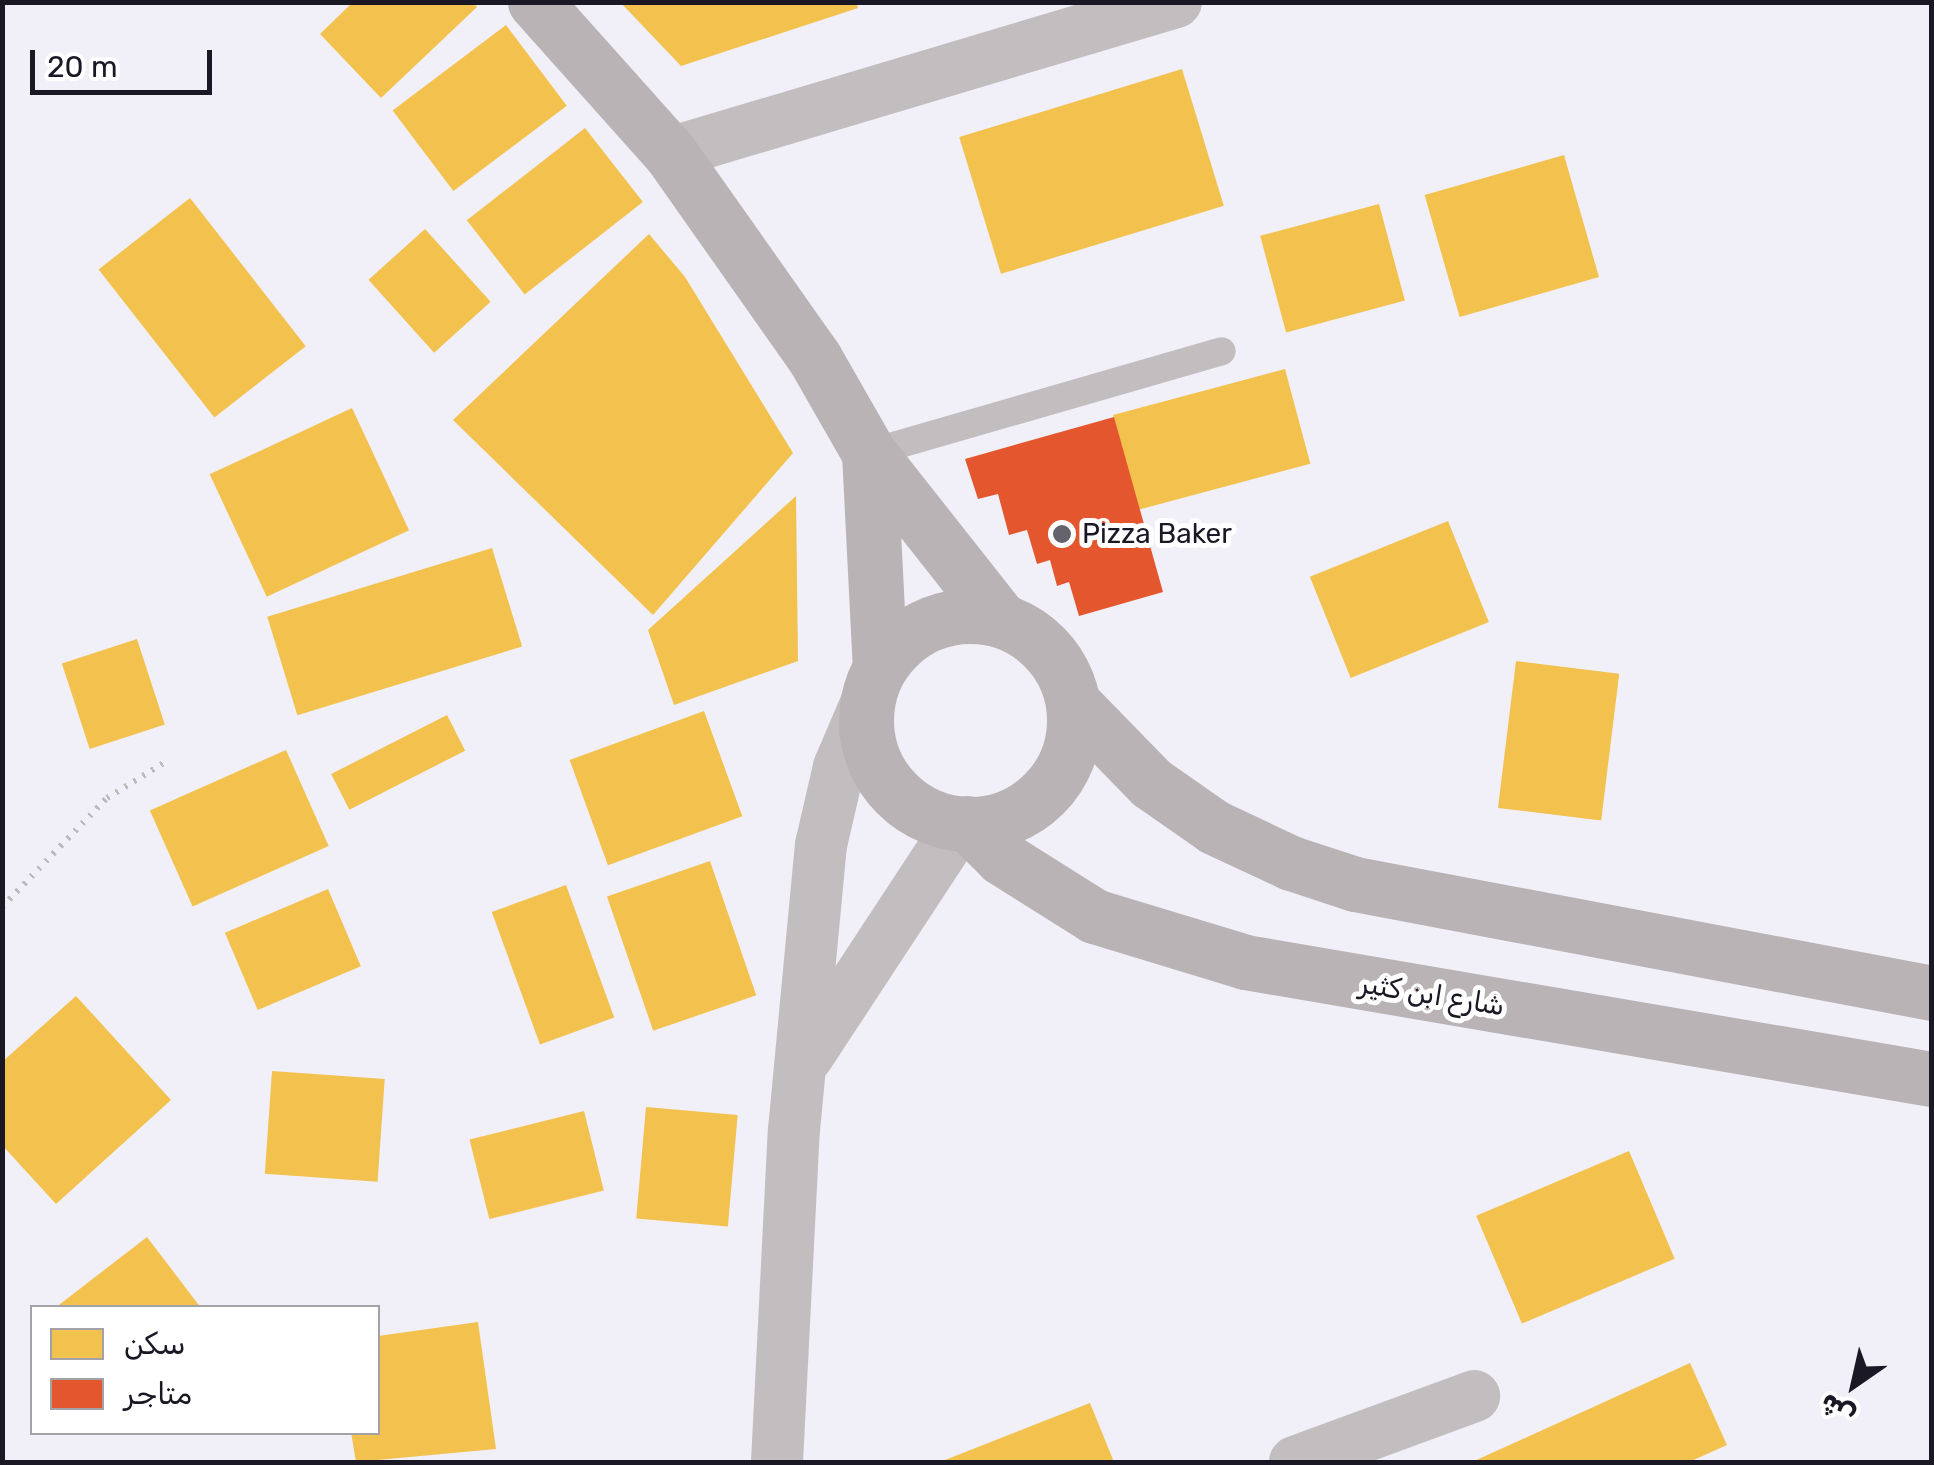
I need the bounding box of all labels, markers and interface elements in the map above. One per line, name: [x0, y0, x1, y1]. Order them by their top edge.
scale bar: [35, 30, 218, 92]
text: 20 m: [47, 49, 118, 85]
place label: Pizza Baker: [1082, 517, 1232, 551]
marker: Pizza Baker: [1051, 523, 1073, 545]
street label: شارع ابن كثير: [1357, 967, 1507, 1023]
legend: [30, 1305, 380, 1435]
text: سكن: [124, 1326, 186, 1362]
north arrow: [1804, 1335, 1904, 1435]
text: متاجر: [124, 1376, 192, 1412]
text: ش: [1813, 1387, 1861, 1434]

